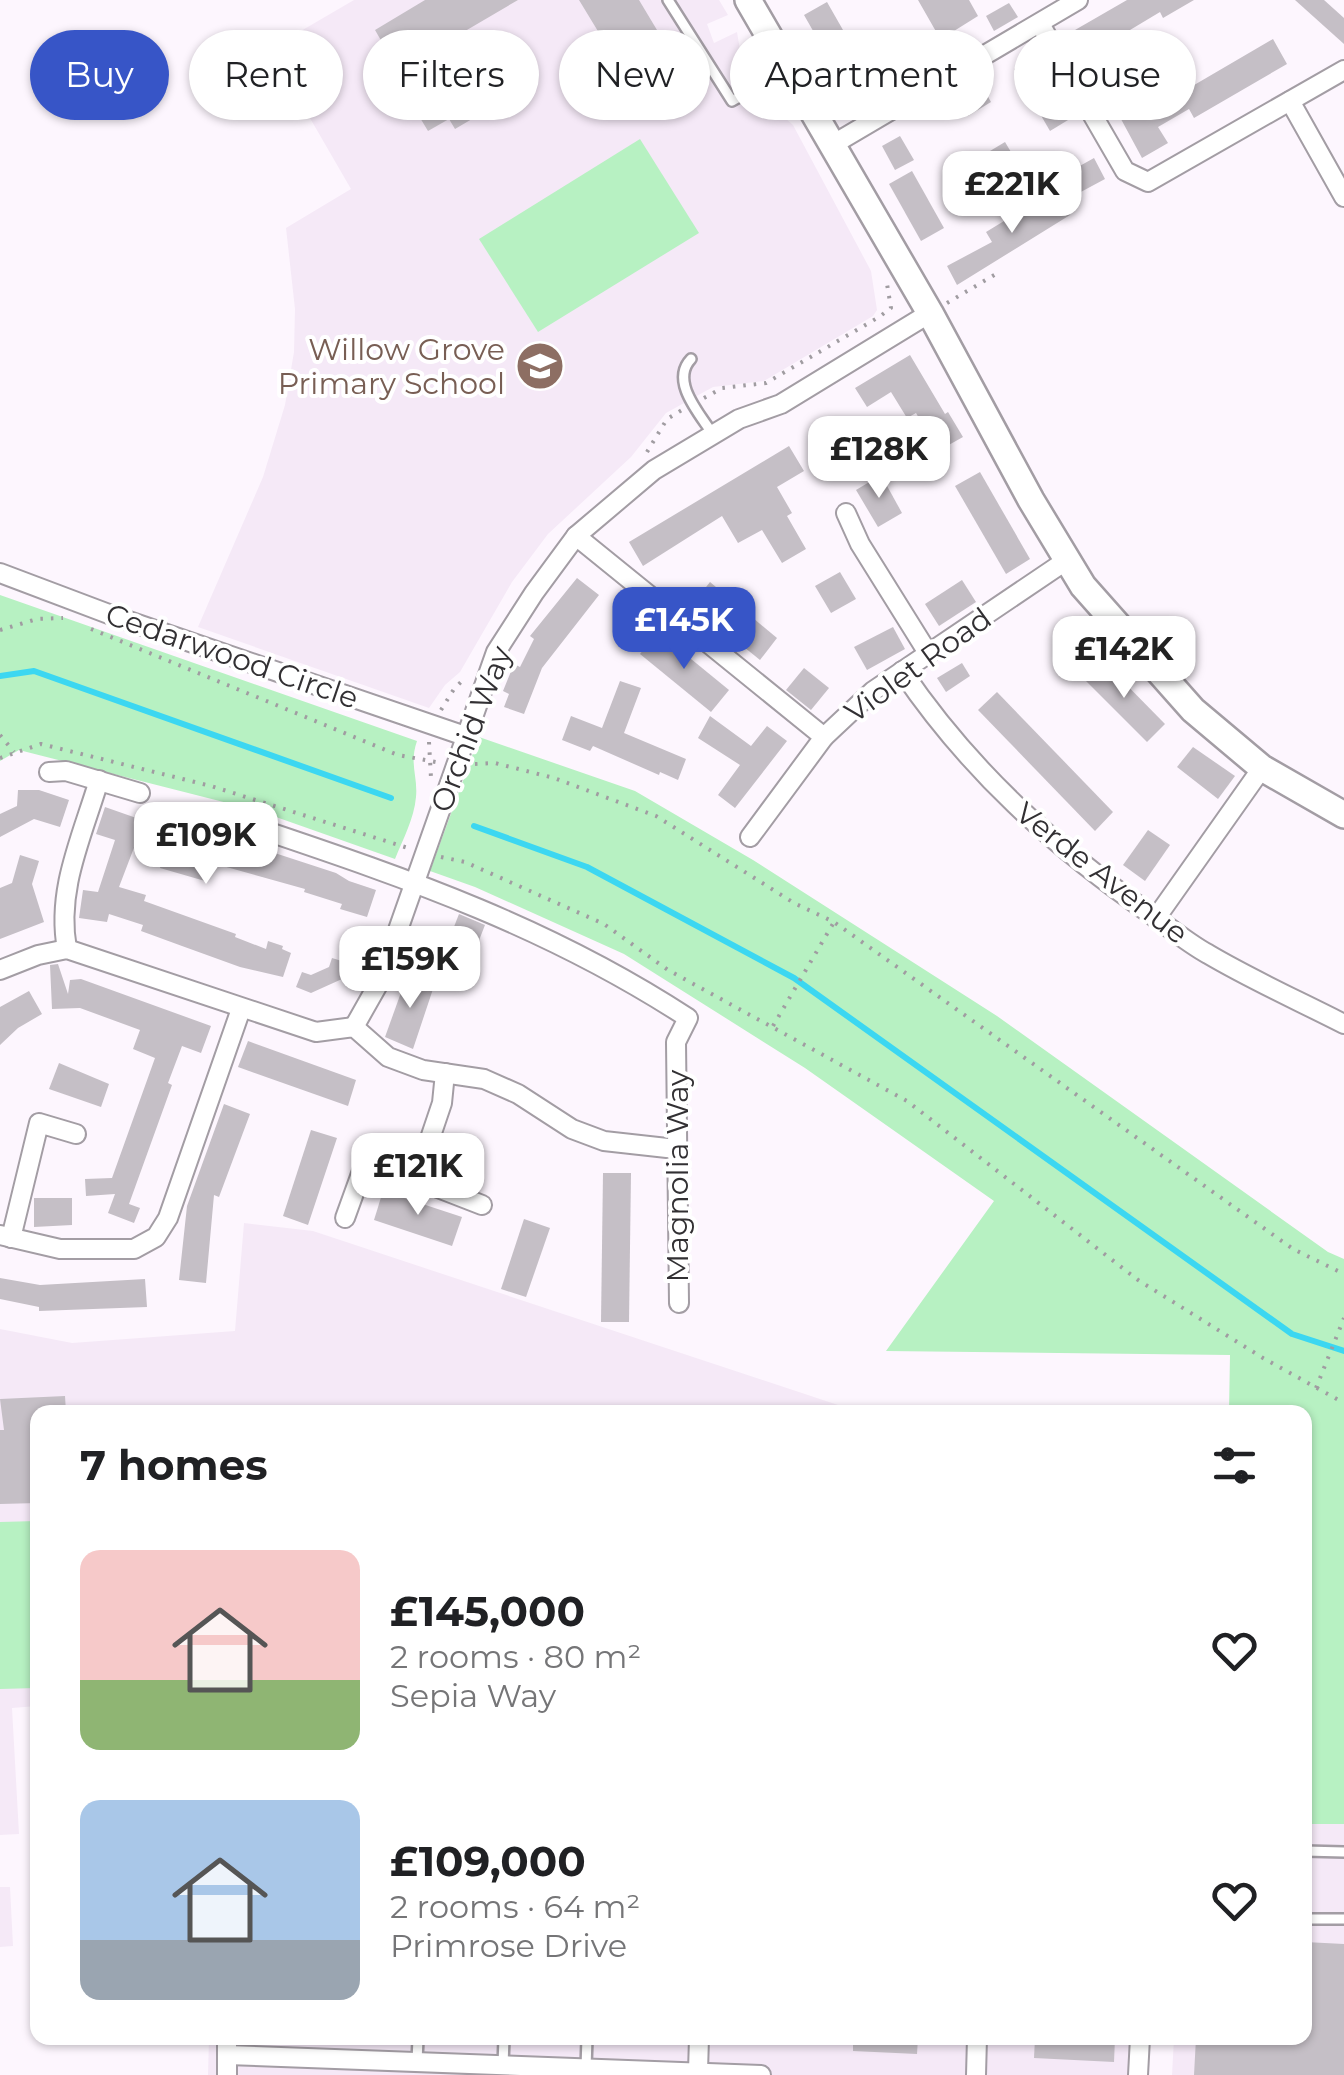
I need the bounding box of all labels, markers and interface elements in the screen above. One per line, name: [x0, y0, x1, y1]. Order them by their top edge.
chip: Buy: [30, 30, 169, 120]
chip: Rent: [189, 30, 343, 120]
chip: Filters: [363, 30, 539, 120]
chip: New: [559, 30, 710, 120]
chip: Apartment: [730, 30, 994, 120]
chip: House: [1014, 30, 1196, 120]
pin: £221K: [942, 151, 1082, 236]
text: £221K: [964, 164, 1060, 203]
place label: Willow Grove Primary School: [278, 331, 505, 402]
school or university icon: Willow Grove Primary School: [514, 340, 566, 392]
pin: £128K: [809, 416, 949, 501]
text: £128K: [830, 429, 928, 468]
pin: £145K: [614, 587, 754, 672]
street label: Cedarwood Circle: [101, 595, 363, 717]
street label: Violet Road: [838, 599, 998, 731]
text: £145K: [634, 600, 734, 639]
pin: £142K: [1054, 616, 1194, 701]
text: £142K: [1075, 629, 1173, 668]
street label: Orchid Way: [422, 640, 520, 817]
street label: Verde Avenue: [1008, 794, 1196, 952]
pin: £109K: [136, 802, 276, 887]
text: £109K: [156, 815, 256, 854]
pin: £159K: [340, 926, 480, 1011]
text: £159K: [361, 939, 459, 978]
street label: Magnolia Way: [659, 1069, 696, 1282]
pin: £121K: [348, 1133, 488, 1218]
text: £121K: [373, 1146, 463, 1185]
icon: filters: [1207, 1438, 1262, 1493]
text: 7 homes: [80, 1439, 268, 1491]
text: £145,000: [390, 1585, 585, 1637]
icon: home: [160, 1590, 280, 1710]
icon: heart: [1207, 1623, 1262, 1678]
text: 2 rooms · 80 m²: [390, 1637, 641, 1676]
text: Sepia Way: [390, 1676, 556, 1715]
text: £109,000: [390, 1835, 586, 1887]
icon: home: [160, 1840, 280, 1960]
icon: heart: [1207, 1873, 1262, 1928]
text: 2 rooms · 64 m²: [390, 1887, 640, 1926]
text: Primrose Drive: [390, 1926, 627, 1965]

